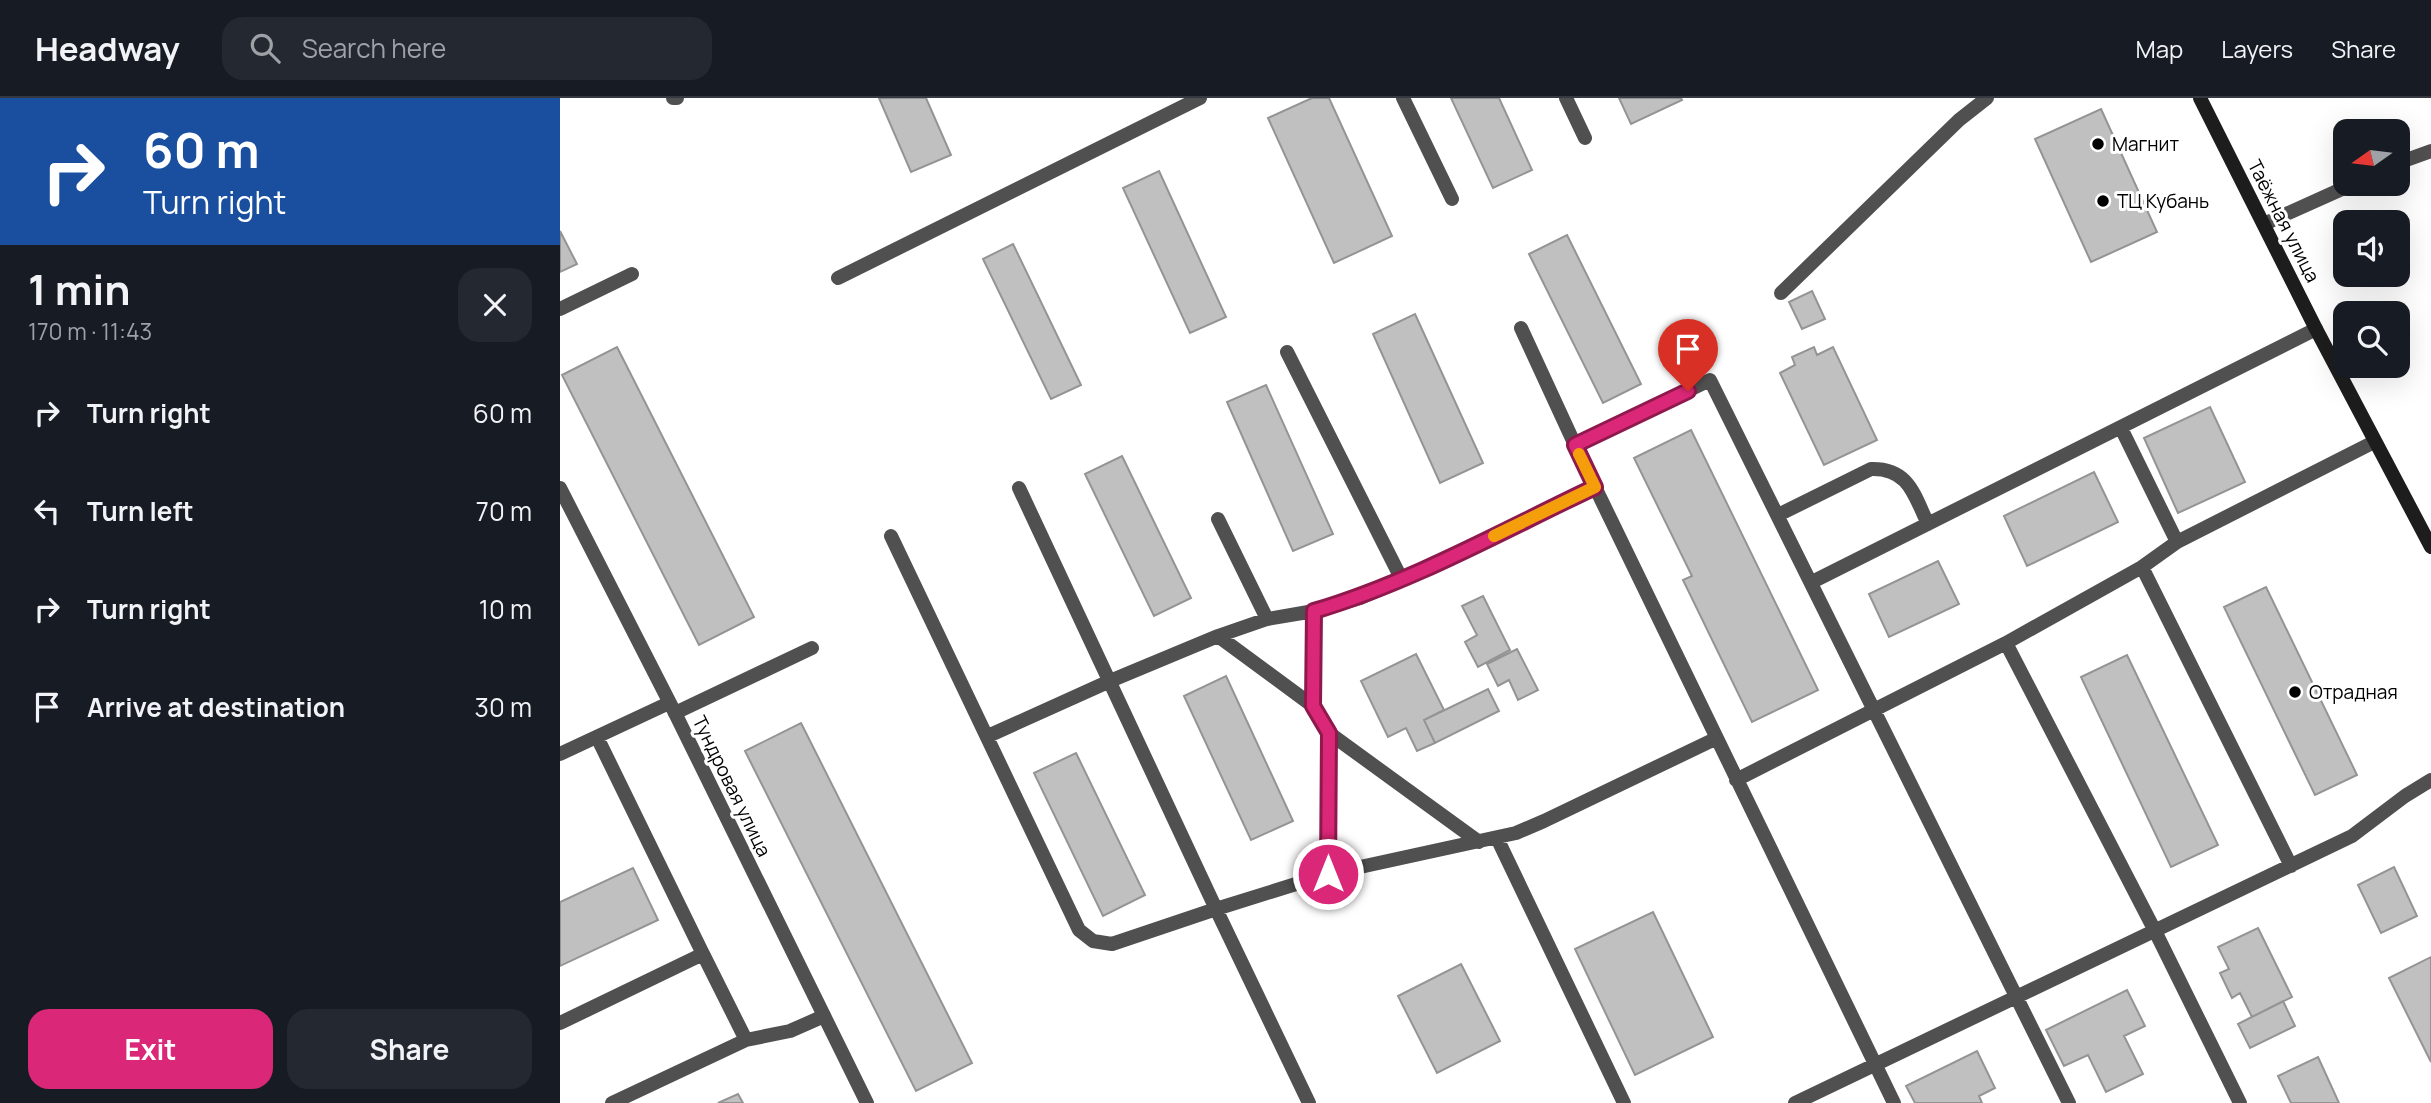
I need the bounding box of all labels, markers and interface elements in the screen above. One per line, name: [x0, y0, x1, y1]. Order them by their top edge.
search box: [222, 17, 712, 80]
text: Headway: [35, 26, 180, 71]
icon: search: [246, 29, 284, 67]
text: Search here: [302, 30, 446, 66]
text: Map: [2136, 32, 2183, 65]
text: Layers: [2221, 32, 2293, 65]
text: Share: [2331, 32, 2396, 65]
text: 60 m: [143, 116, 260, 183]
north arrow: [2333, 119, 2410, 196]
map controls: [2333, 119, 2410, 378]
icon: right: [28, 126, 119, 217]
place label: Магнит: [2112, 131, 2179, 157]
marker: Магнит: [2090, 136, 2106, 152]
street label: Таёжная улица: [2242, 155, 2326, 287]
text: Turn right: [143, 180, 286, 224]
place label: ТЦ Кубань: [2117, 188, 2209, 214]
marker: ТЦ Кубань: [2095, 193, 2111, 209]
button: sound: [2333, 210, 2410, 287]
text: 1 min: [28, 260, 131, 318]
button: close: [458, 268, 532, 342]
button: search: [2333, 301, 2410, 378]
text: 170 m · 11:43: [28, 315, 152, 347]
pin: [1658, 319, 1718, 391]
icon: arrive: [1669, 330, 1707, 368]
icon: right: [28, 394, 66, 432]
text: Turn right: [87, 395, 211, 431]
text: 60 m: [473, 395, 532, 431]
icon: left: [28, 492, 66, 530]
text: Turn left: [87, 493, 194, 529]
text: 70 m: [476, 493, 532, 529]
icon: right: [28, 590, 66, 628]
text: Turn right: [87, 591, 211, 627]
text: 10 m: [479, 591, 532, 627]
place label: Отрадная: [2309, 679, 2398, 705]
marker: Отрадная: [2287, 684, 2303, 700]
icon: arrive: [28, 688, 66, 726]
text: Arrive at destination: [87, 689, 345, 725]
text: 30 m: [475, 689, 532, 725]
street label: Тундровая улица: [687, 711, 777, 861]
position arrow: [1291, 837, 1365, 911]
button: Exit: [28, 1009, 273, 1089]
button: Share: [287, 1009, 532, 1089]

